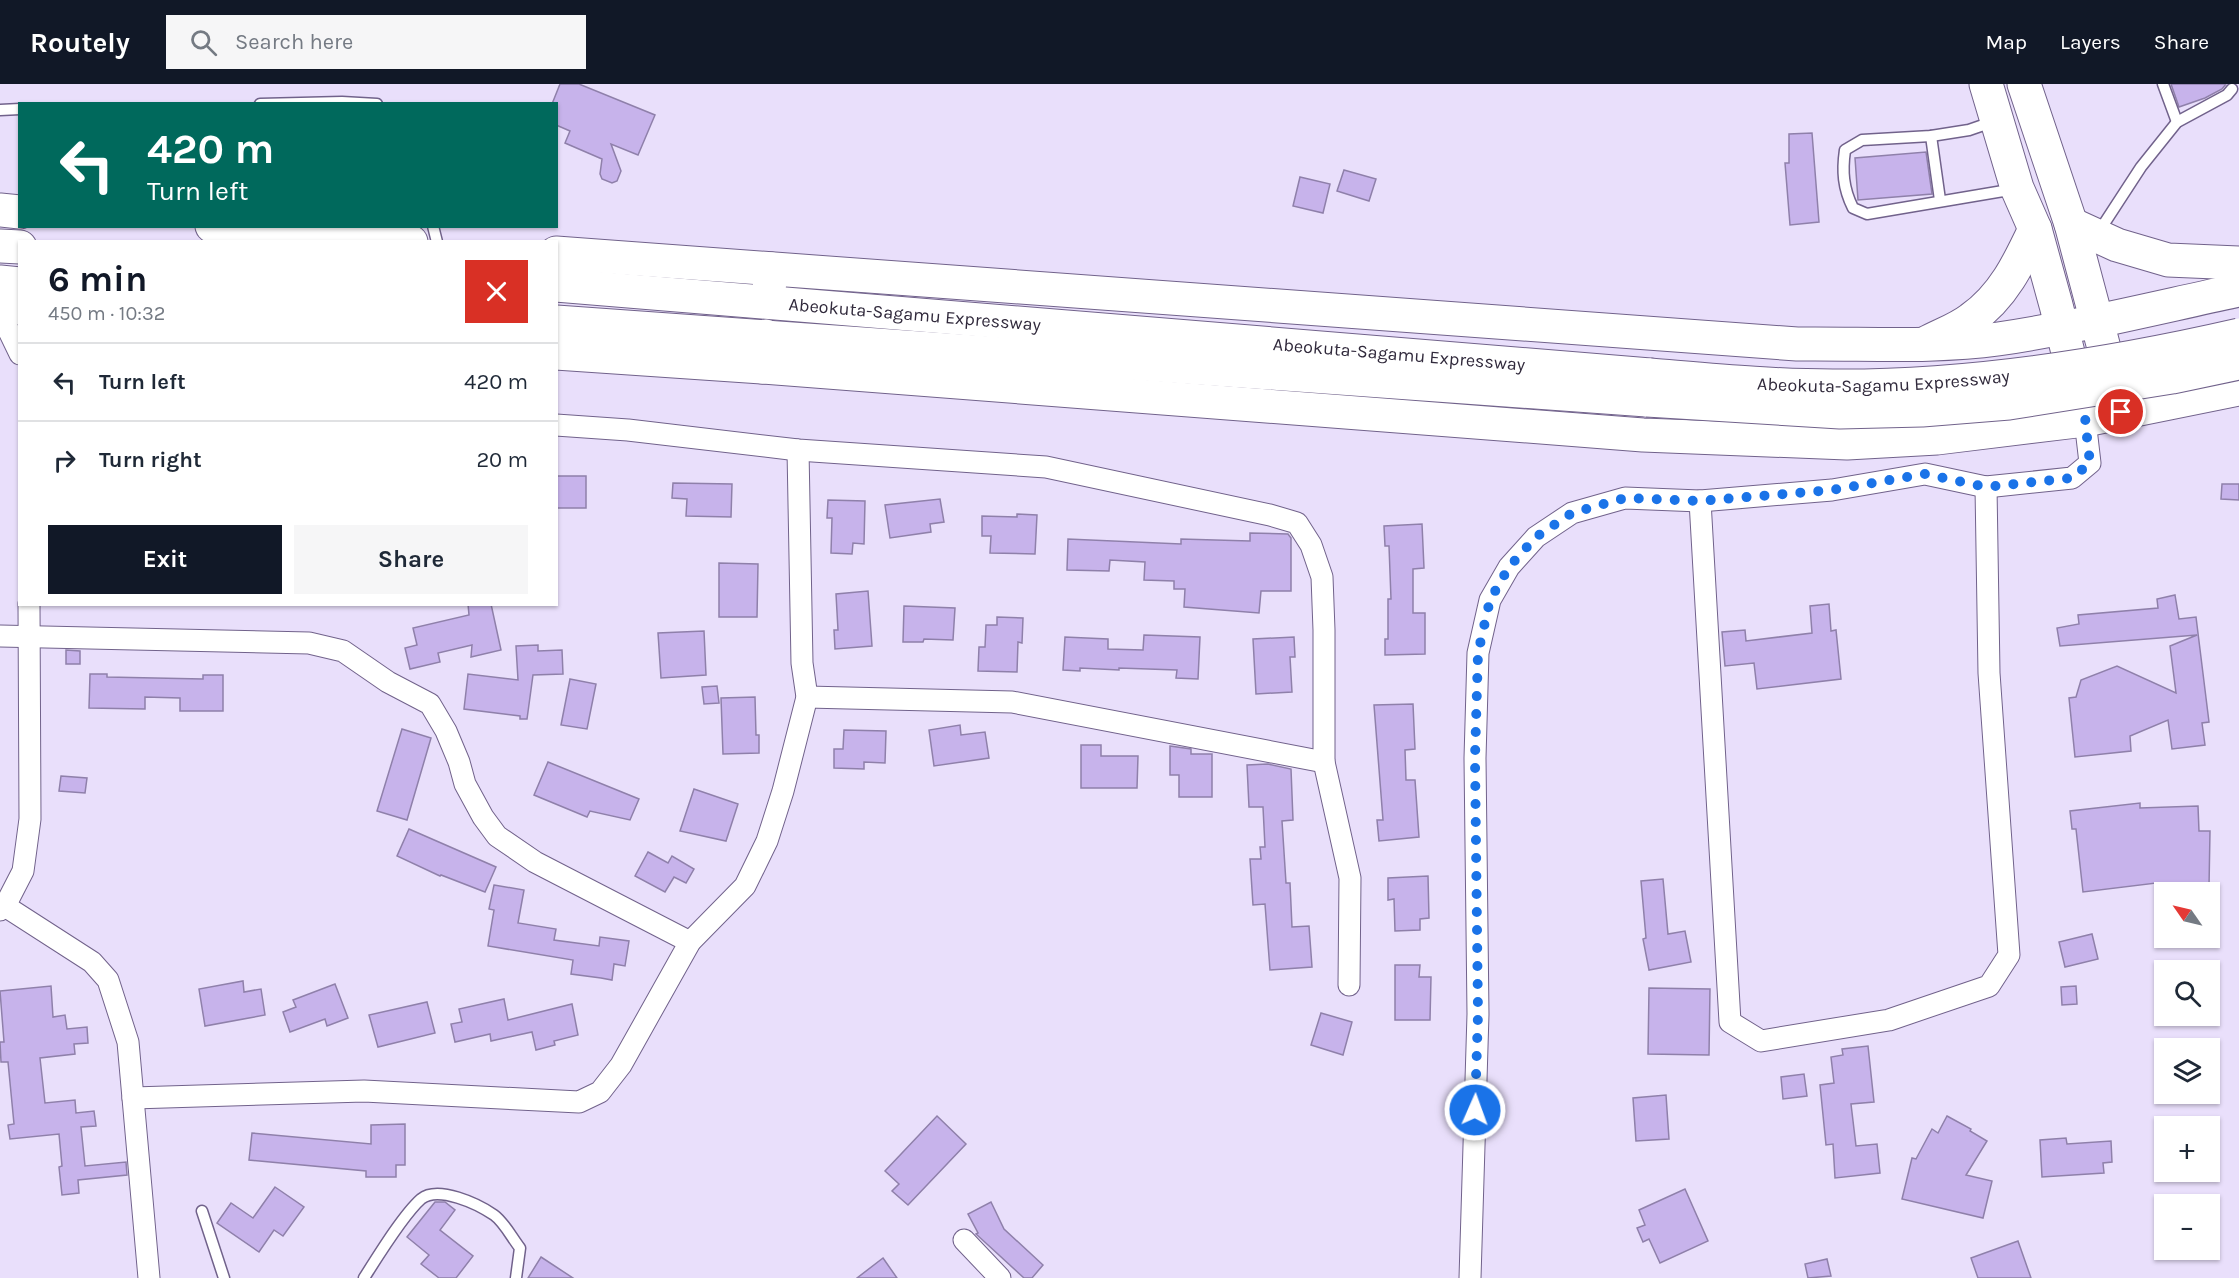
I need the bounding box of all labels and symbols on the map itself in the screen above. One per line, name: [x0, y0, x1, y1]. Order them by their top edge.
street label: Abeokuta-Sagamu Expressway: [788, 293, 1042, 336]
street label: Abeokuta-Sagamu Expressway: [1272, 333, 1527, 376]
street label: Abeokuta-Sagamu Expressway: [1757, 365, 2012, 397]
pin: [2095, 386, 2146, 437]
north arrow: [2154, 882, 2220, 948]
position arrow: [1443, 1078, 1507, 1142]

